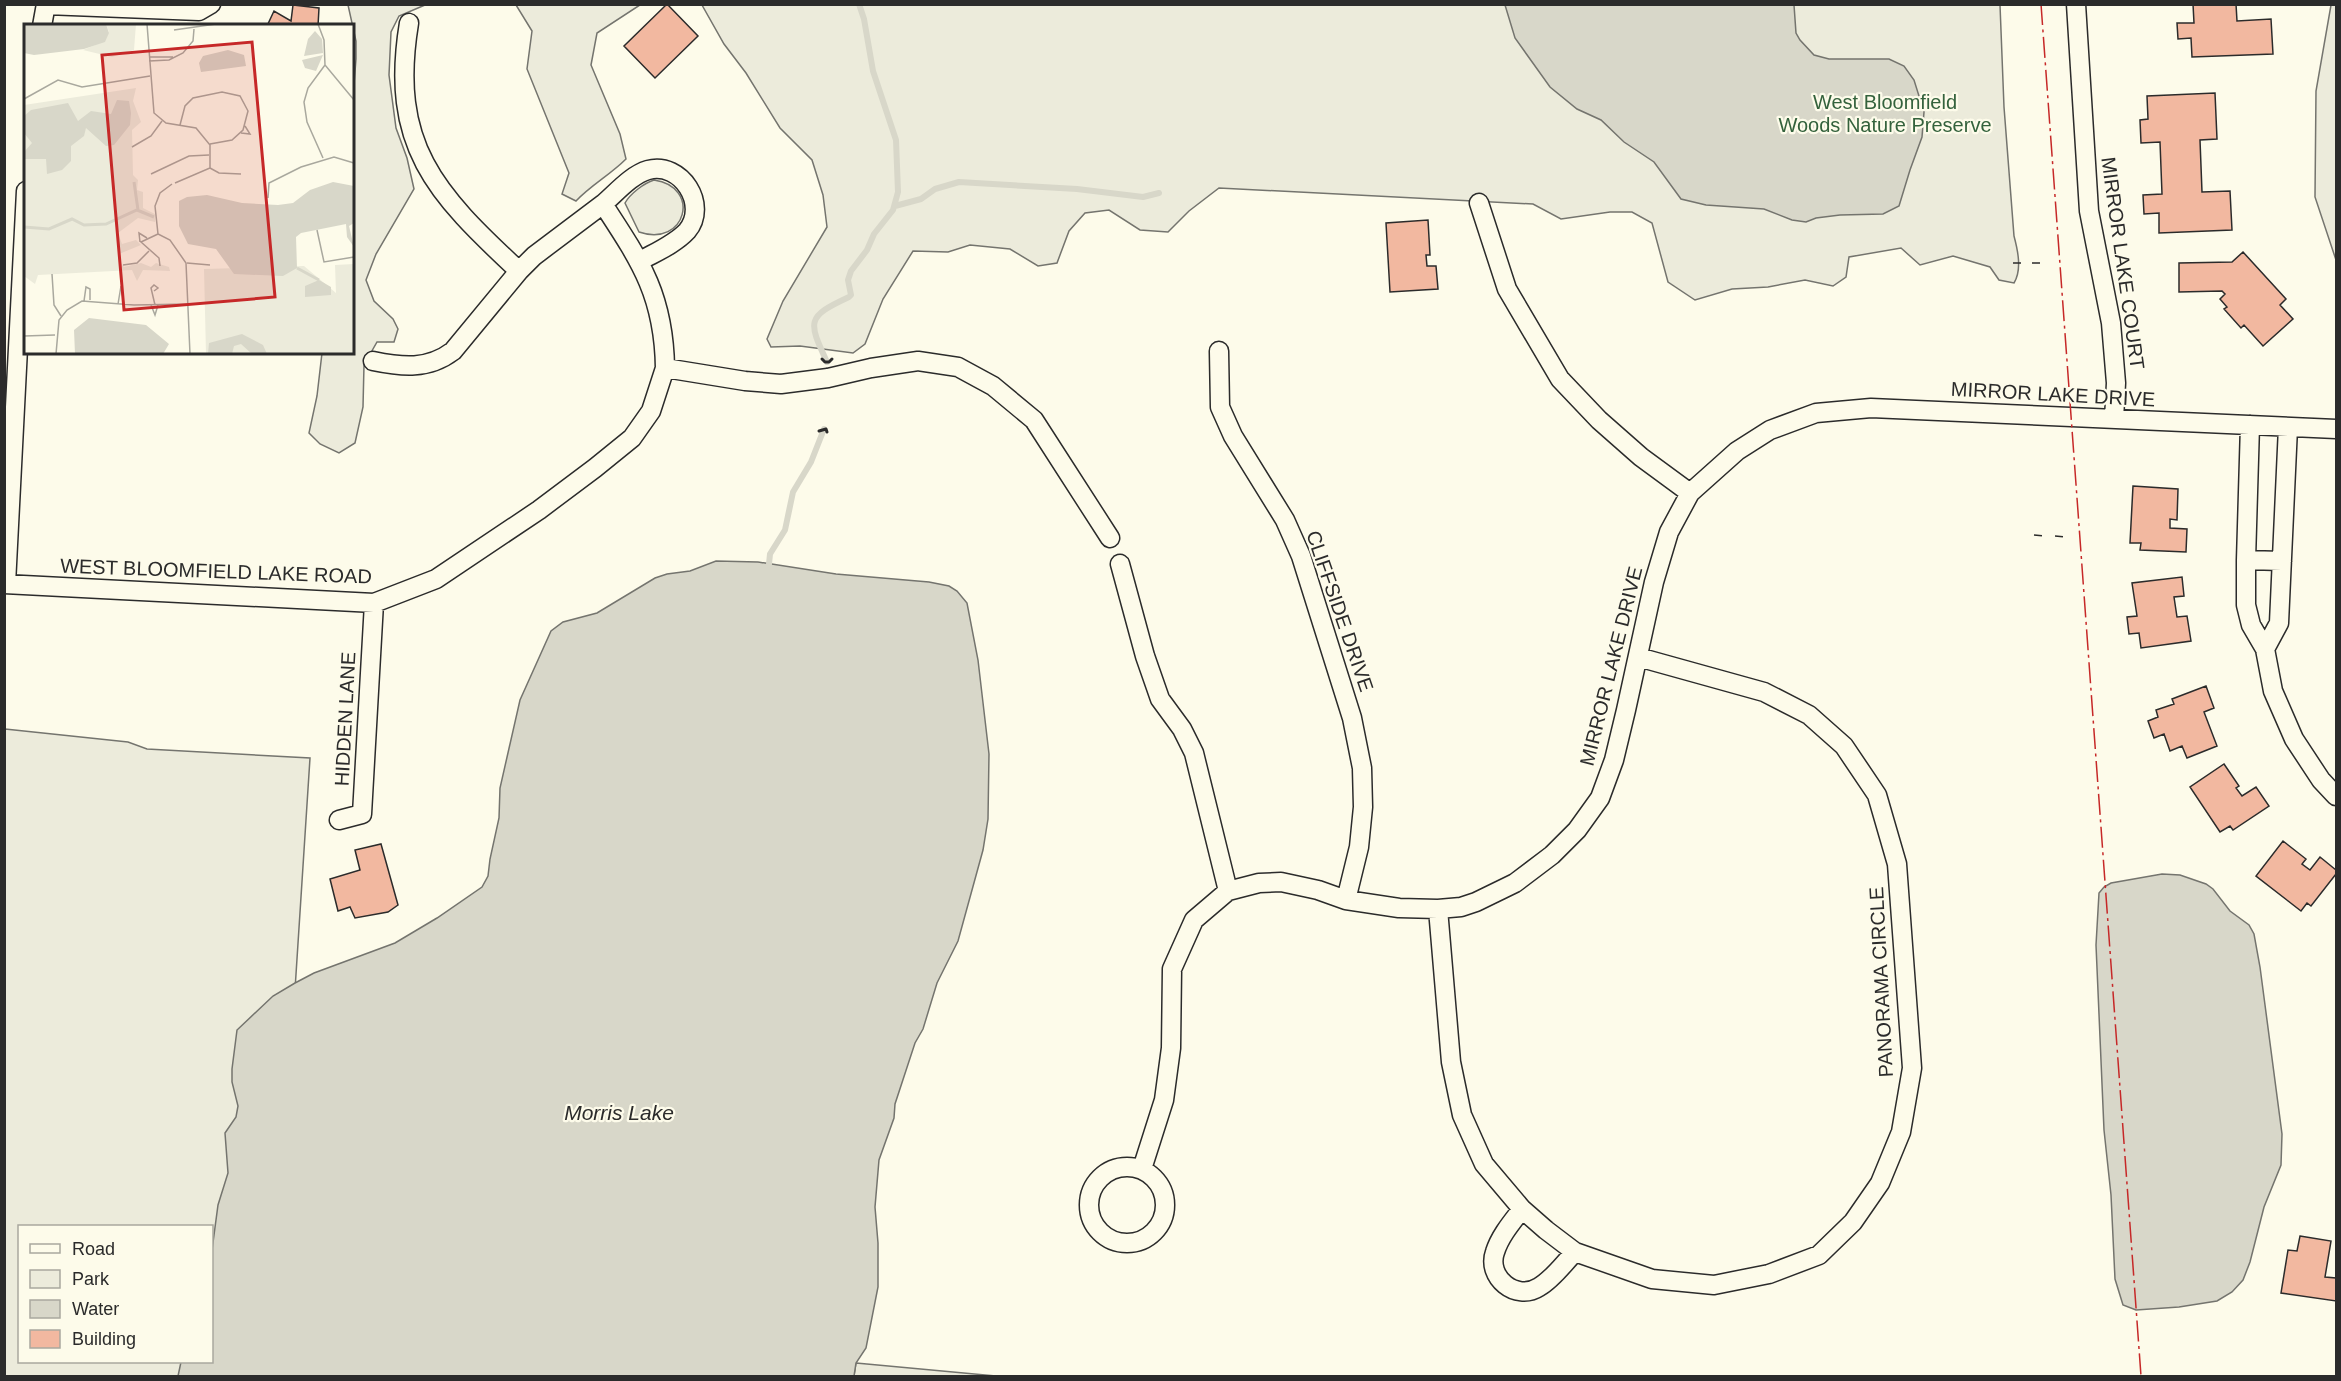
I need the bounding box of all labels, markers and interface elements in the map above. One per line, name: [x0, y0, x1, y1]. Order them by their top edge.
inset map: [24, 24, 354, 354]
park label: West Bloomfield Woods Nature Preserve: [1778, 91, 1992, 136]
street label: MIRROR LAKE COURT: [2097, 155, 2149, 371]
street label: MIRROR LAKE DRIVE: [1950, 378, 2156, 410]
street label: CLIFFSIDE DRIVE: [1302, 528, 1378, 694]
street label: WEST BLOOMFIELD LAKE ROAD: [60, 555, 372, 587]
street label: MIRROR LAKE DRIVE: [1576, 564, 1646, 768]
street label: HIDDEN LANE: [330, 651, 360, 787]
street label: PANORAMA CIRCLE: [1865, 886, 1897, 1078]
water label: Morris Lake: [564, 1101, 674, 1124]
legend: [18, 1225, 213, 1363]
text: Road: [72, 1239, 115, 1259]
text: Park: [72, 1269, 110, 1289]
text: Water: [72, 1299, 119, 1319]
text: Building: [72, 1329, 136, 1349]

